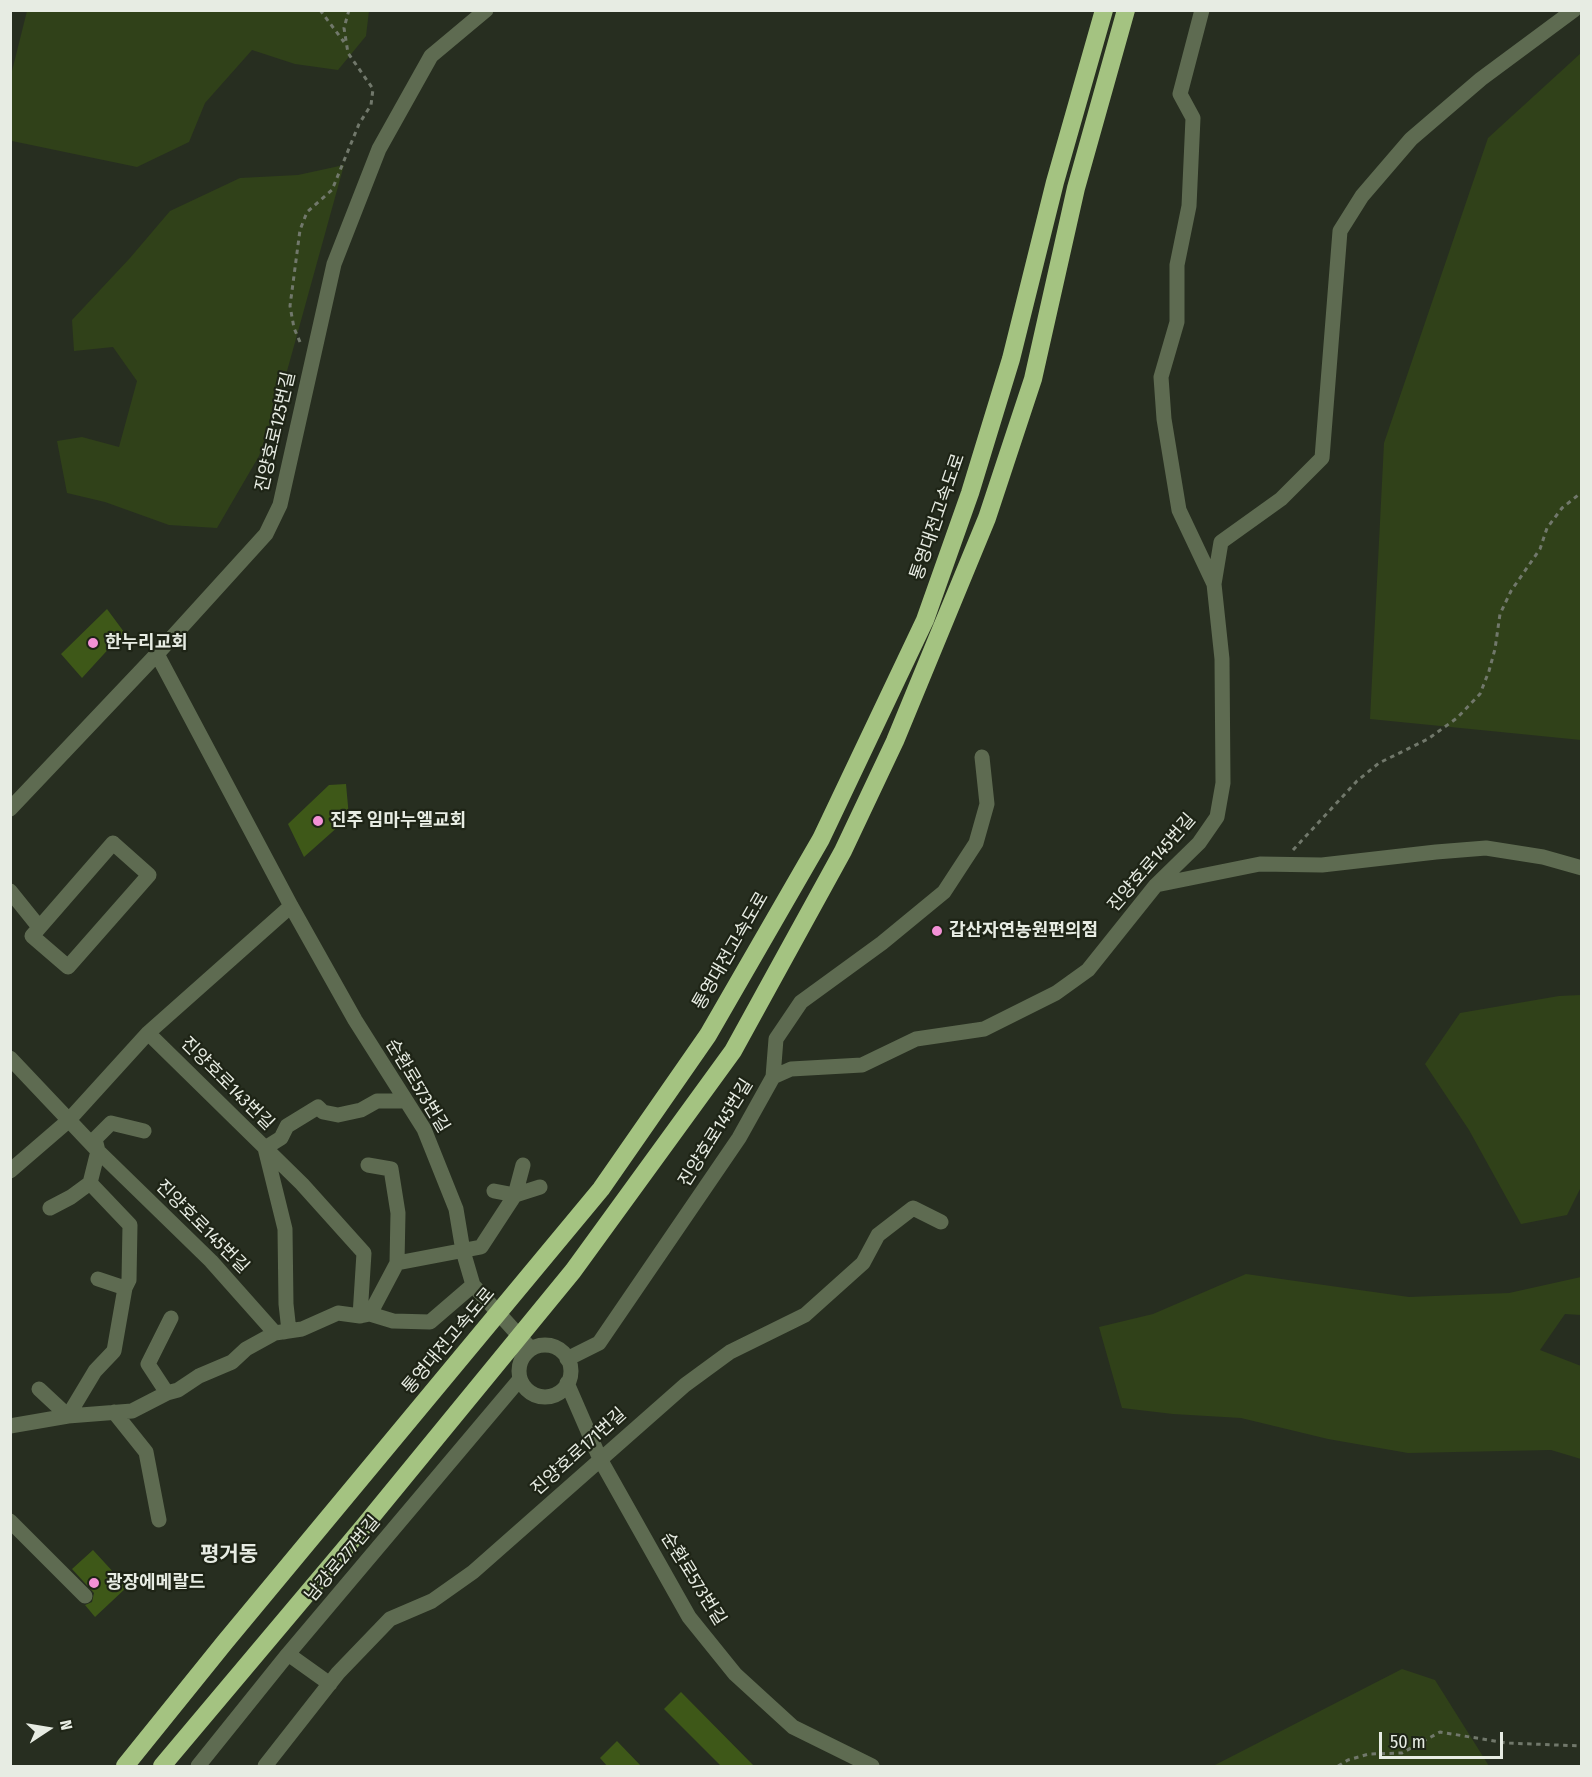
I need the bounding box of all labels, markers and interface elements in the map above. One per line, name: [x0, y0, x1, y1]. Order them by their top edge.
street label: 진양호로125번길: [252, 370, 300, 494]
street label: 통영대전고속도로: [906, 451, 970, 583]
place label: 한누리교회: [105, 632, 188, 654]
marker: 한누리교회: [86, 636, 100, 650]
street label: 진양호로145번길: [1103, 809, 1201, 917]
place label: 진주 임마누엘교회: [330, 810, 466, 832]
marker: 진주 임마누엘교회: [311, 814, 325, 828]
street label: 통영대전고속도로: [689, 888, 773, 1014]
place label: 갑산자연농원편의점: [949, 920, 1098, 942]
marker: 갑산자연농원편의점: [930, 924, 944, 938]
street label: 진양호로143번길: [176, 1033, 278, 1135]
street label: 순환로573번길: [380, 1035, 454, 1137]
street label: 진양호로145번길: [674, 1075, 758, 1191]
street label: 진양호로145번길: [151, 1176, 253, 1278]
street label: 통영대전고속도로: [398, 1283, 500, 1399]
street label: 진양호로171번길: [527, 1404, 631, 1500]
street label: 남강로277번길: [301, 1512, 385, 1606]
street label: 순환로573번길: [656, 1528, 730, 1630]
district label: 평거동: [200, 1542, 258, 1568]
place label: 광장에메랄드: [106, 1572, 205, 1594]
marker: 광장에메랄드: [87, 1576, 101, 1590]
north arrow: [18, 1699, 78, 1759]
text: N: [56, 1718, 76, 1732]
scale bar: [1382, 1720, 1506, 1758]
text: 50 m: [1390, 1731, 1426, 1753]

